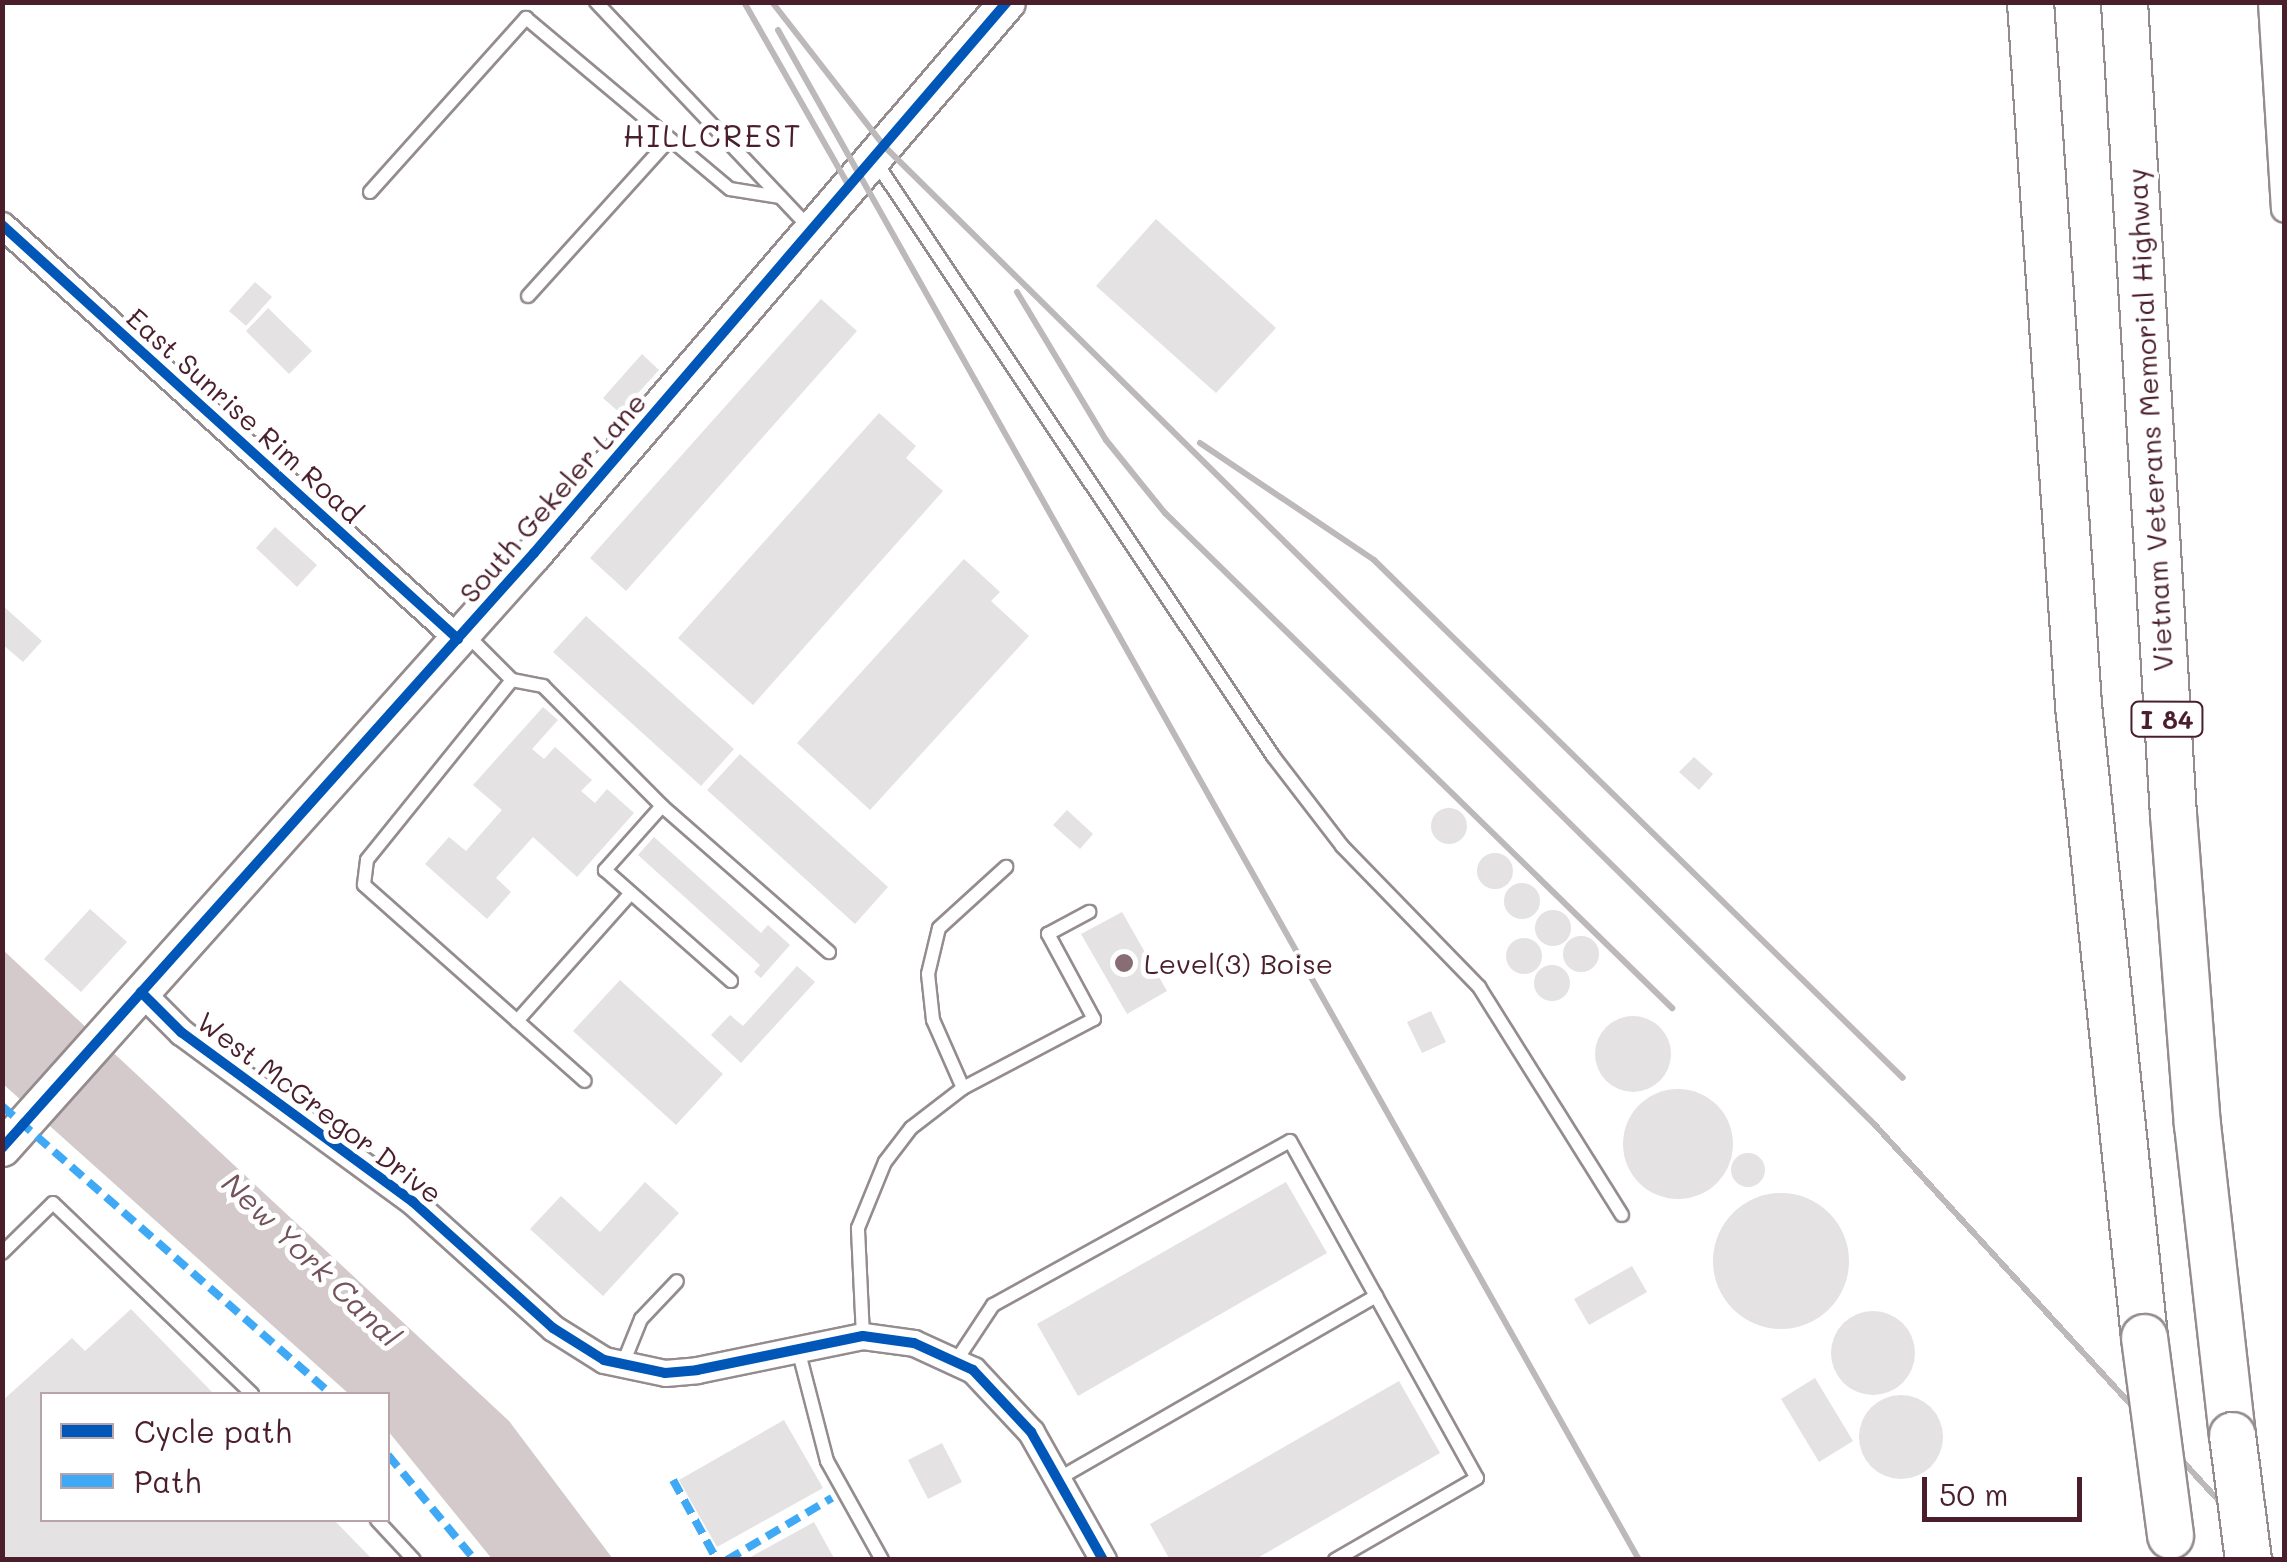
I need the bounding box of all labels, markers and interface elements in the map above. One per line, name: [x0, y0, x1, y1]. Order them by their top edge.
district label: HILLCREST: [623, 117, 803, 153]
street label: Vietnam Veterans Memorial Highway: [2119, 167, 2179, 673]
street label: East Sunrise Rim Road: [120, 300, 370, 530]
street label: South Gekeler Lane: [452, 385, 652, 609]
road number: I 84: [2130, 699, 2204, 739]
place label: Level(3) Boise: [1144, 946, 1333, 980]
marker: Level(3) Boise: [1113, 952, 1135, 974]
street label: West McGregor Drive: [191, 1004, 449, 1210]
water label: New York Canal: [215, 1165, 409, 1353]
legend: [40, 1392, 390, 1522]
text: Cycle path: [134, 1411, 292, 1451]
scale bar: [1927, 1457, 2087, 1519]
text: Path: [134, 1461, 201, 1501]
text: 50 m: [1939, 1474, 2009, 1514]

